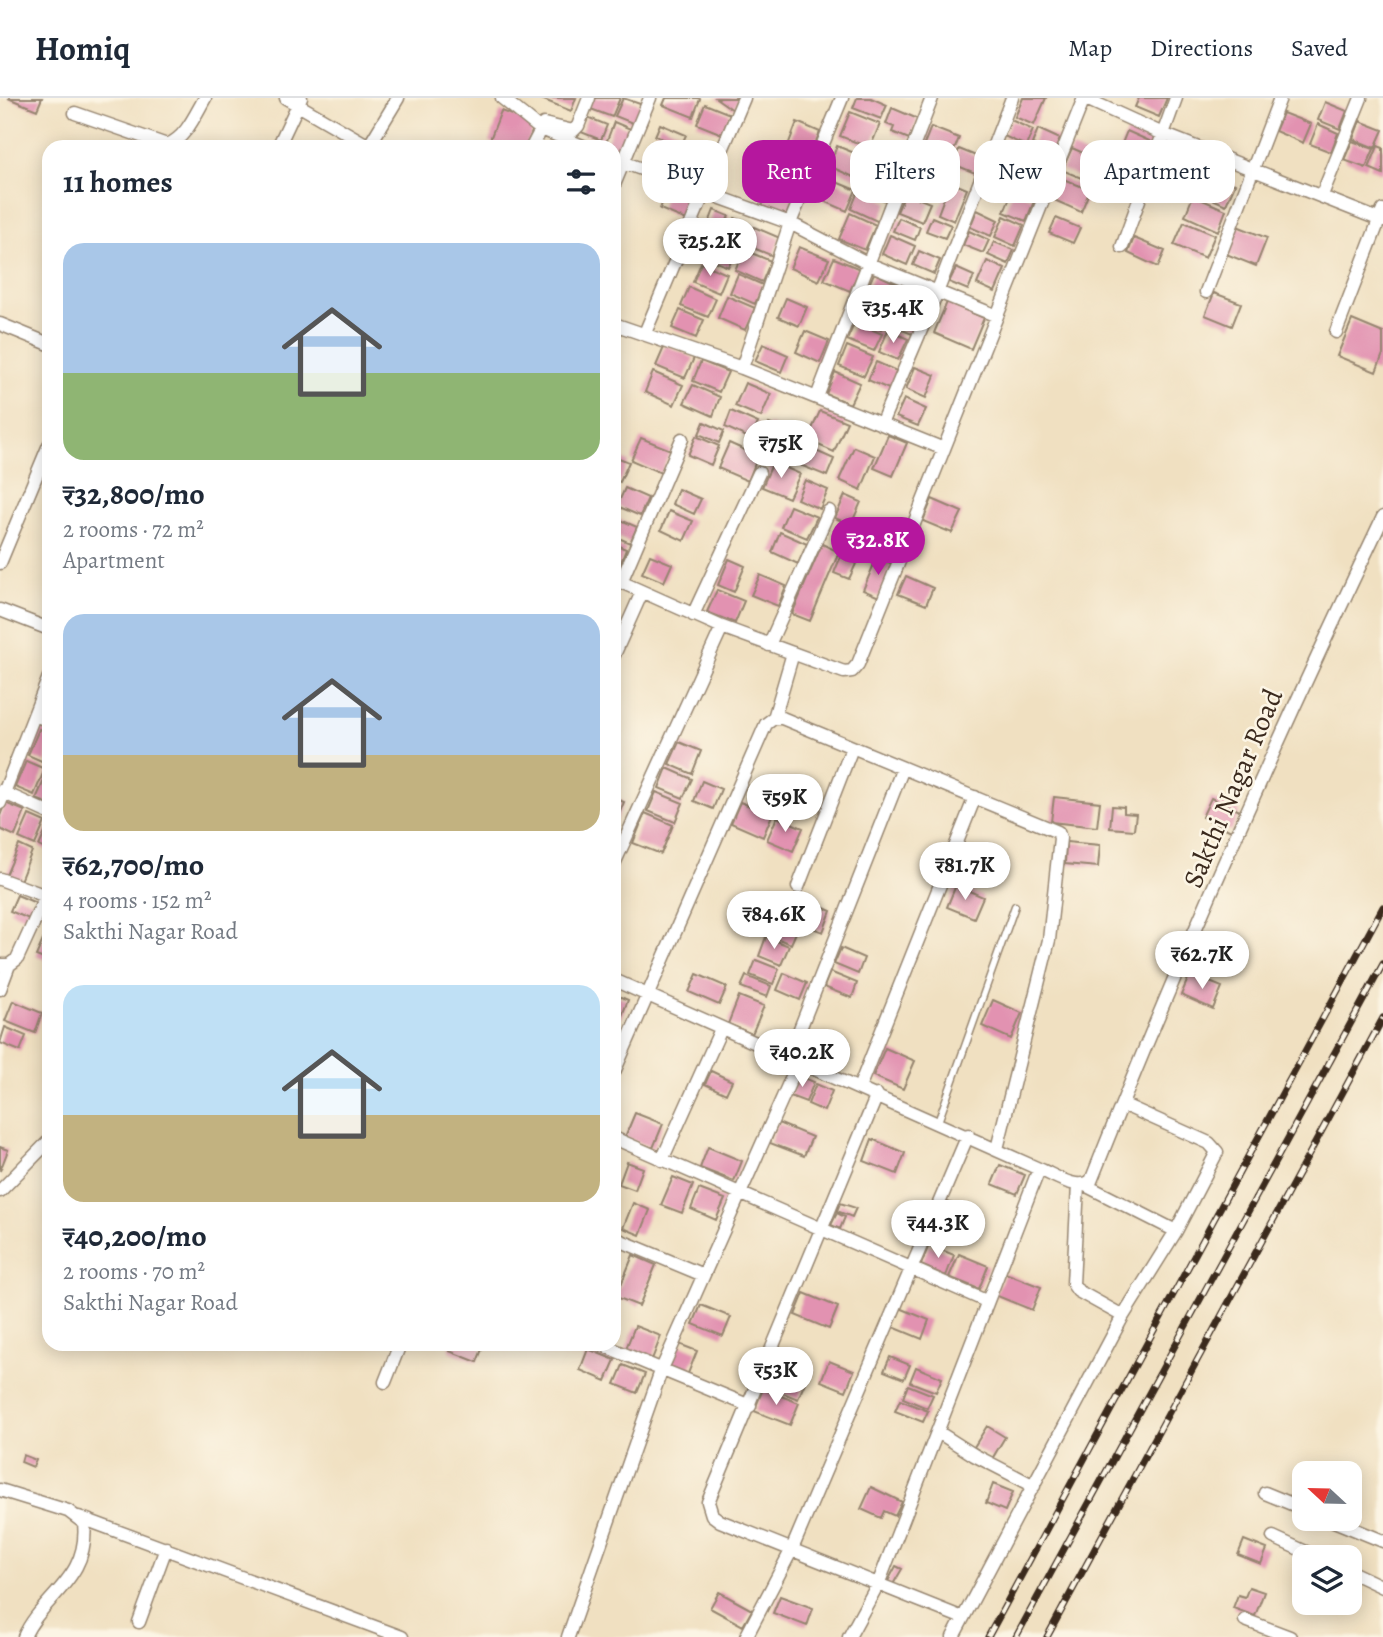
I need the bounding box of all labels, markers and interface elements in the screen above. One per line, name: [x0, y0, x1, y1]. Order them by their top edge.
text: Homiq: [35, 26, 130, 71]
text: Map: [1068, 32, 1112, 64]
text: Directions: [1150, 32, 1253, 64]
text: Saved: [1291, 32, 1348, 64]
chip: Buy: [642, 140, 728, 203]
chip: Rent: [742, 140, 836, 203]
chip: Filters: [850, 140, 960, 203]
chip: New: [974, 140, 1066, 203]
chip: Apartment: [1080, 140, 1235, 203]
text: 11 homes: [63, 162, 173, 202]
icon: filters: [562, 163, 600, 201]
pin: ₹25.2K: [653, 218, 767, 278]
text: ₹25.2K: [679, 225, 741, 256]
pin: ₹35.4K: [836, 286, 950, 345]
icon: home: [269, 289, 395, 415]
text: ₹35.4K: [863, 292, 923, 323]
pin: ₹75K: [740, 420, 822, 480]
text: ₹75K: [759, 427, 803, 458]
text: ₹32,800/mo: [63, 474, 205, 514]
text: 2 rooms · 72 m²: [63, 514, 204, 545]
pin: ₹32.8K: [821, 518, 935, 577]
text: ₹32.8K: [847, 524, 909, 555]
text: Apartment: [63, 545, 165, 576]
icon: home: [269, 660, 395, 786]
street label: Sakthi Nagar Road: [1174, 682, 1292, 894]
pin: ₹59K: [744, 774, 826, 834]
text: ₹59K: [763, 781, 807, 812]
pin: ₹81.7K: [908, 842, 1022, 902]
text: ₹62,700/mo: [63, 845, 204, 885]
text: ₹81.7K: [935, 849, 995, 880]
text: 4 rooms · 152 m²: [63, 885, 211, 916]
pin: ₹84.6K: [717, 892, 831, 951]
text: ₹84.6K: [743, 898, 805, 929]
text: Sakthi Nagar Road: [63, 916, 238, 947]
pin: ₹62.7K: [1145, 932, 1259, 991]
text: ₹62.7K: [1171, 938, 1233, 969]
pin: ₹40.2K: [745, 1030, 859, 1089]
icon: home: [269, 1031, 395, 1157]
text: ₹40.2K: [770, 1036, 834, 1067]
pin: ₹44.3K: [881, 1200, 995, 1260]
text: ₹44.3K: [907, 1207, 969, 1238]
text: ₹40,200/mo: [63, 1216, 207, 1256]
text: 2 rooms · 70 m²: [63, 1256, 205, 1287]
text: Sakthi Nagar Road: [63, 1287, 238, 1318]
pin: ₹53K: [735, 1348, 817, 1407]
text: ₹53K: [754, 1354, 798, 1385]
north arrow: [1292, 1461, 1362, 1531]
map controls: [1292, 1461, 1362, 1615]
button: layers: [1292, 1545, 1362, 1615]

